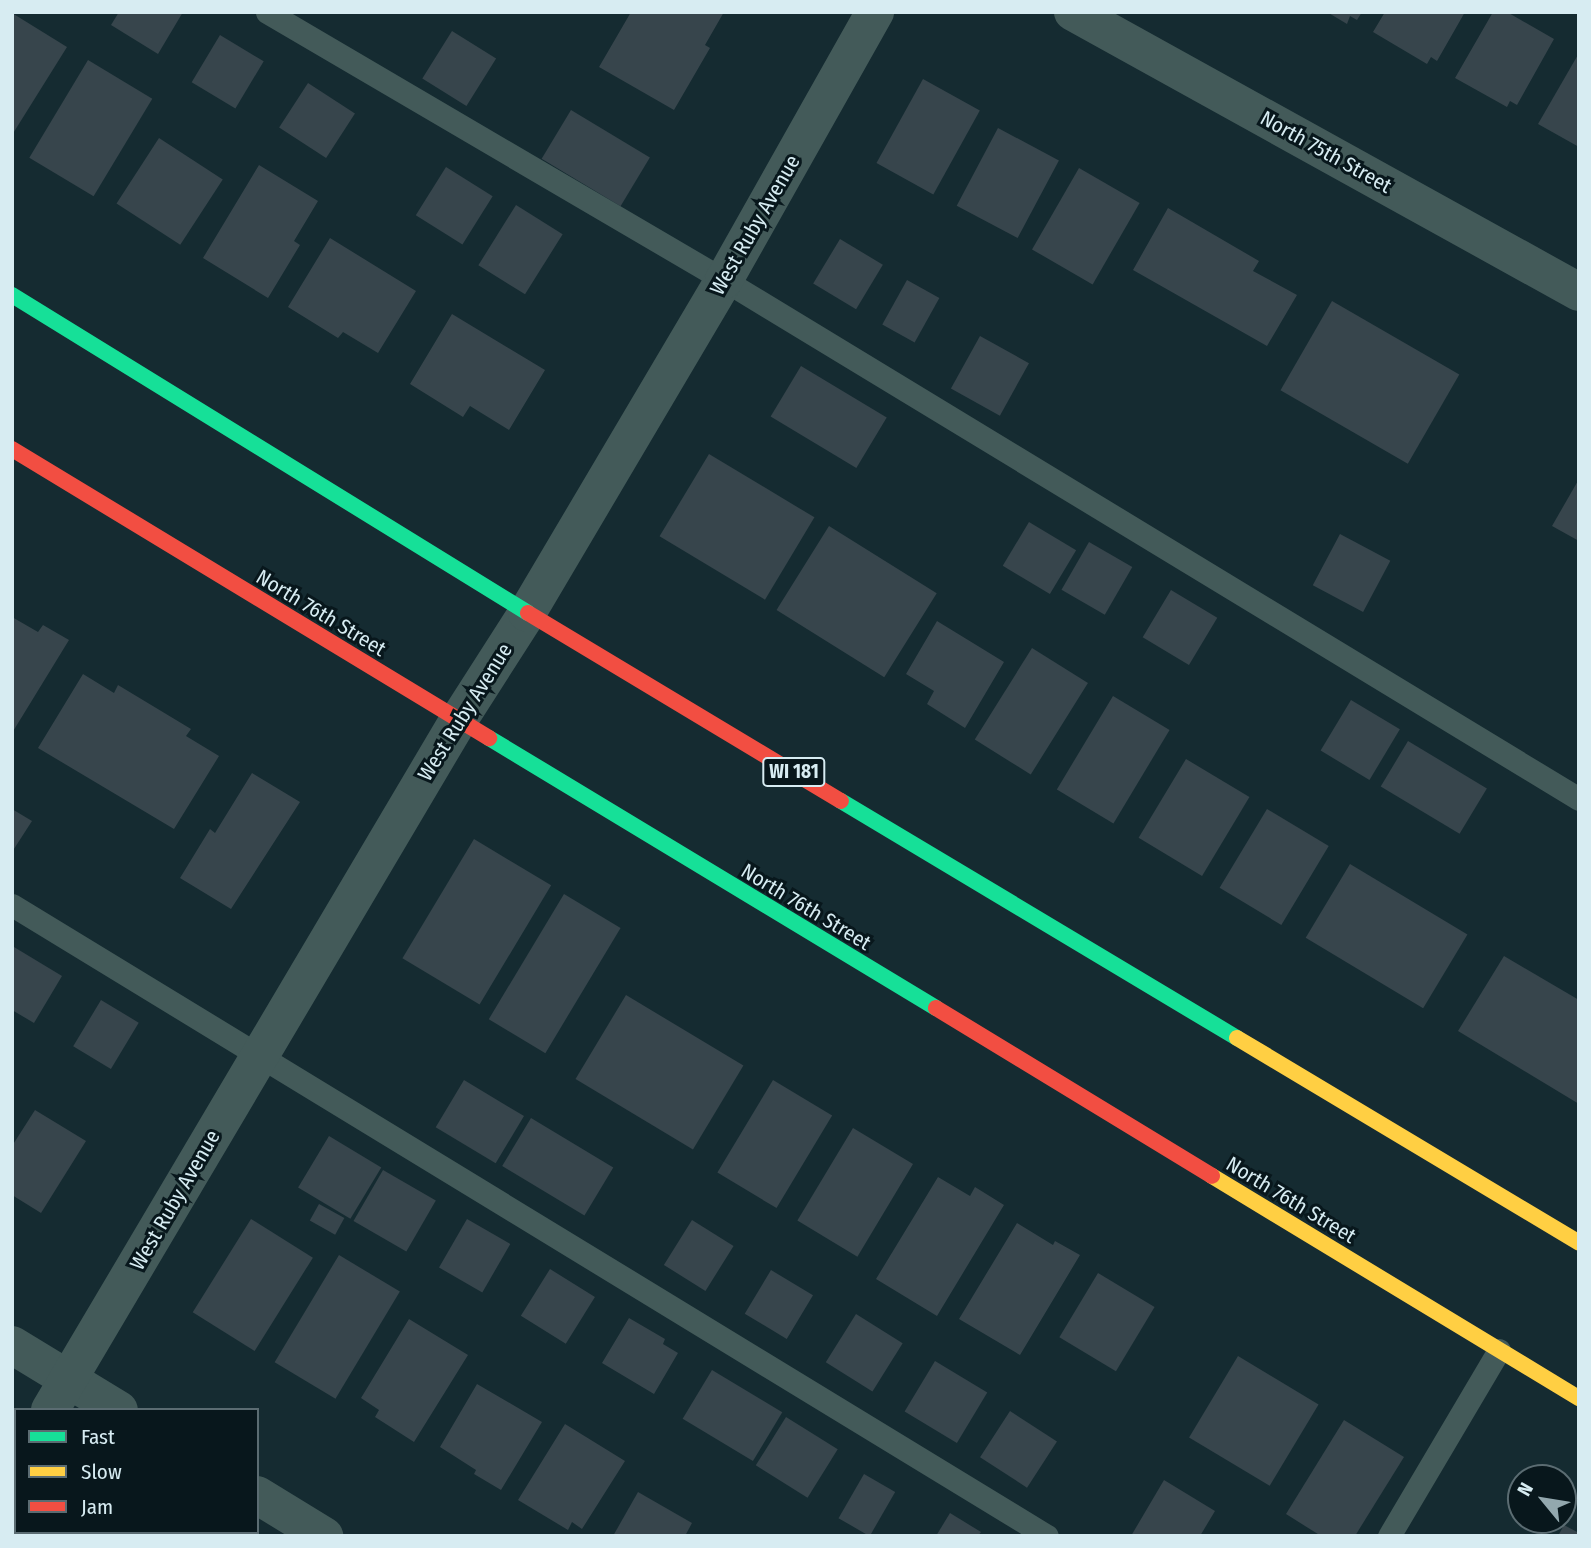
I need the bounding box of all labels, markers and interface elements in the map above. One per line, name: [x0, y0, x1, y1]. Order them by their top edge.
street label: North 75th Street: [1256, 106, 1396, 198]
street label: West Ruby Avenue: [705, 150, 805, 300]
street label: North 76th Street: [252, 564, 390, 662]
street label: West Ruby Avenue: [413, 639, 517, 785]
road number: WI 181: [761, 757, 827, 788]
street label: North 76th Street: [737, 858, 875, 956]
street label: West Ruby Avenue: [125, 1125, 225, 1275]
street label: North 76th Street: [1222, 1151, 1360, 1249]
legend: [14, 1408, 259, 1534]
text: Fast: [81, 1424, 115, 1450]
text: Slow: [81, 1459, 122, 1485]
north arrow: [1507, 1464, 1577, 1534]
text: N: [1512, 1479, 1538, 1500]
text: Jam: [81, 1494, 113, 1520]

